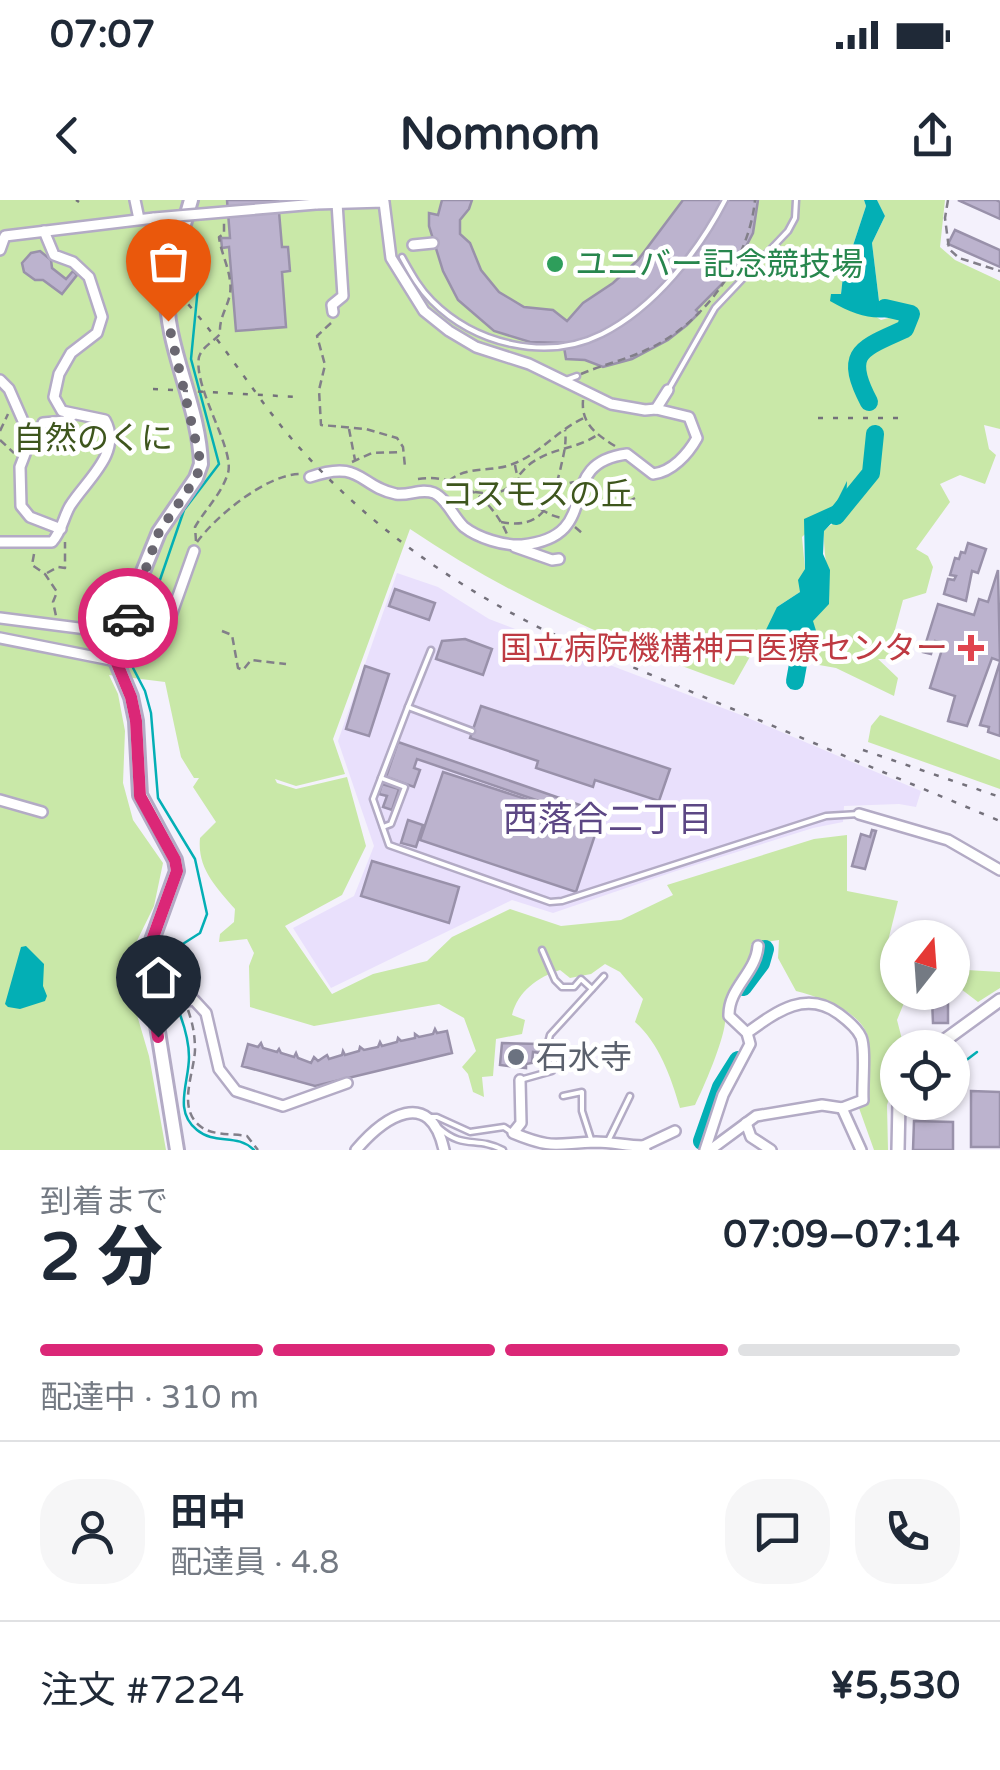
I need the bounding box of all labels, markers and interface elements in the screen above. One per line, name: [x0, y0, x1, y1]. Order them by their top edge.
text: 07:07: [50, 12, 155, 58]
icon: back: [40, 108, 95, 163]
text: Nomnom: [400, 108, 600, 162]
icon: share: [905, 108, 960, 163]
pin: [126, 219, 211, 322]
icon: bag: [141, 234, 196, 289]
place label: ユニバー記念競技場: [575, 246, 863, 284]
marker: ユニバー記念競技場: [544, 253, 566, 275]
park label: 自然のくに: [13, 420, 173, 458]
park label: コスモスの丘: [441, 476, 633, 514]
courier: [78, 568, 178, 668]
icon: car: [101, 591, 156, 646]
place label: 国立病院機構神戸医療センター: [500, 630, 948, 668]
marker: 国立病院機構神戸医療センター: [958, 635, 984, 661]
district label: 西落合二丁目: [503, 799, 713, 841]
north arrow: [880, 920, 970, 1010]
map controls: [880, 920, 970, 1120]
pin: [116, 935, 201, 1038]
icon: home: [131, 950, 186, 1005]
button: locate: [880, 1030, 970, 1120]
place label: 石水寺: [536, 1039, 632, 1077]
marker: 石水寺: [505, 1046, 527, 1068]
text: 到着まで: [40, 1183, 168, 1221]
text: 07:09–07:14: [723, 1212, 960, 1258]
text: 2 分: [40, 1219, 163, 1298]
text: 配達中 · 310 m: [40, 1379, 259, 1417]
button: person: [40, 1479, 145, 1584]
button: chat: [725, 1479, 830, 1584]
button: phone: [855, 1479, 960, 1584]
text: 田中: [170, 1490, 246, 1536]
text: 配達員 · 4.8: [170, 1544, 339, 1582]
text: ¥5,530: [830, 1663, 960, 1709]
text: 注文 #7224: [40, 1668, 245, 1714]

